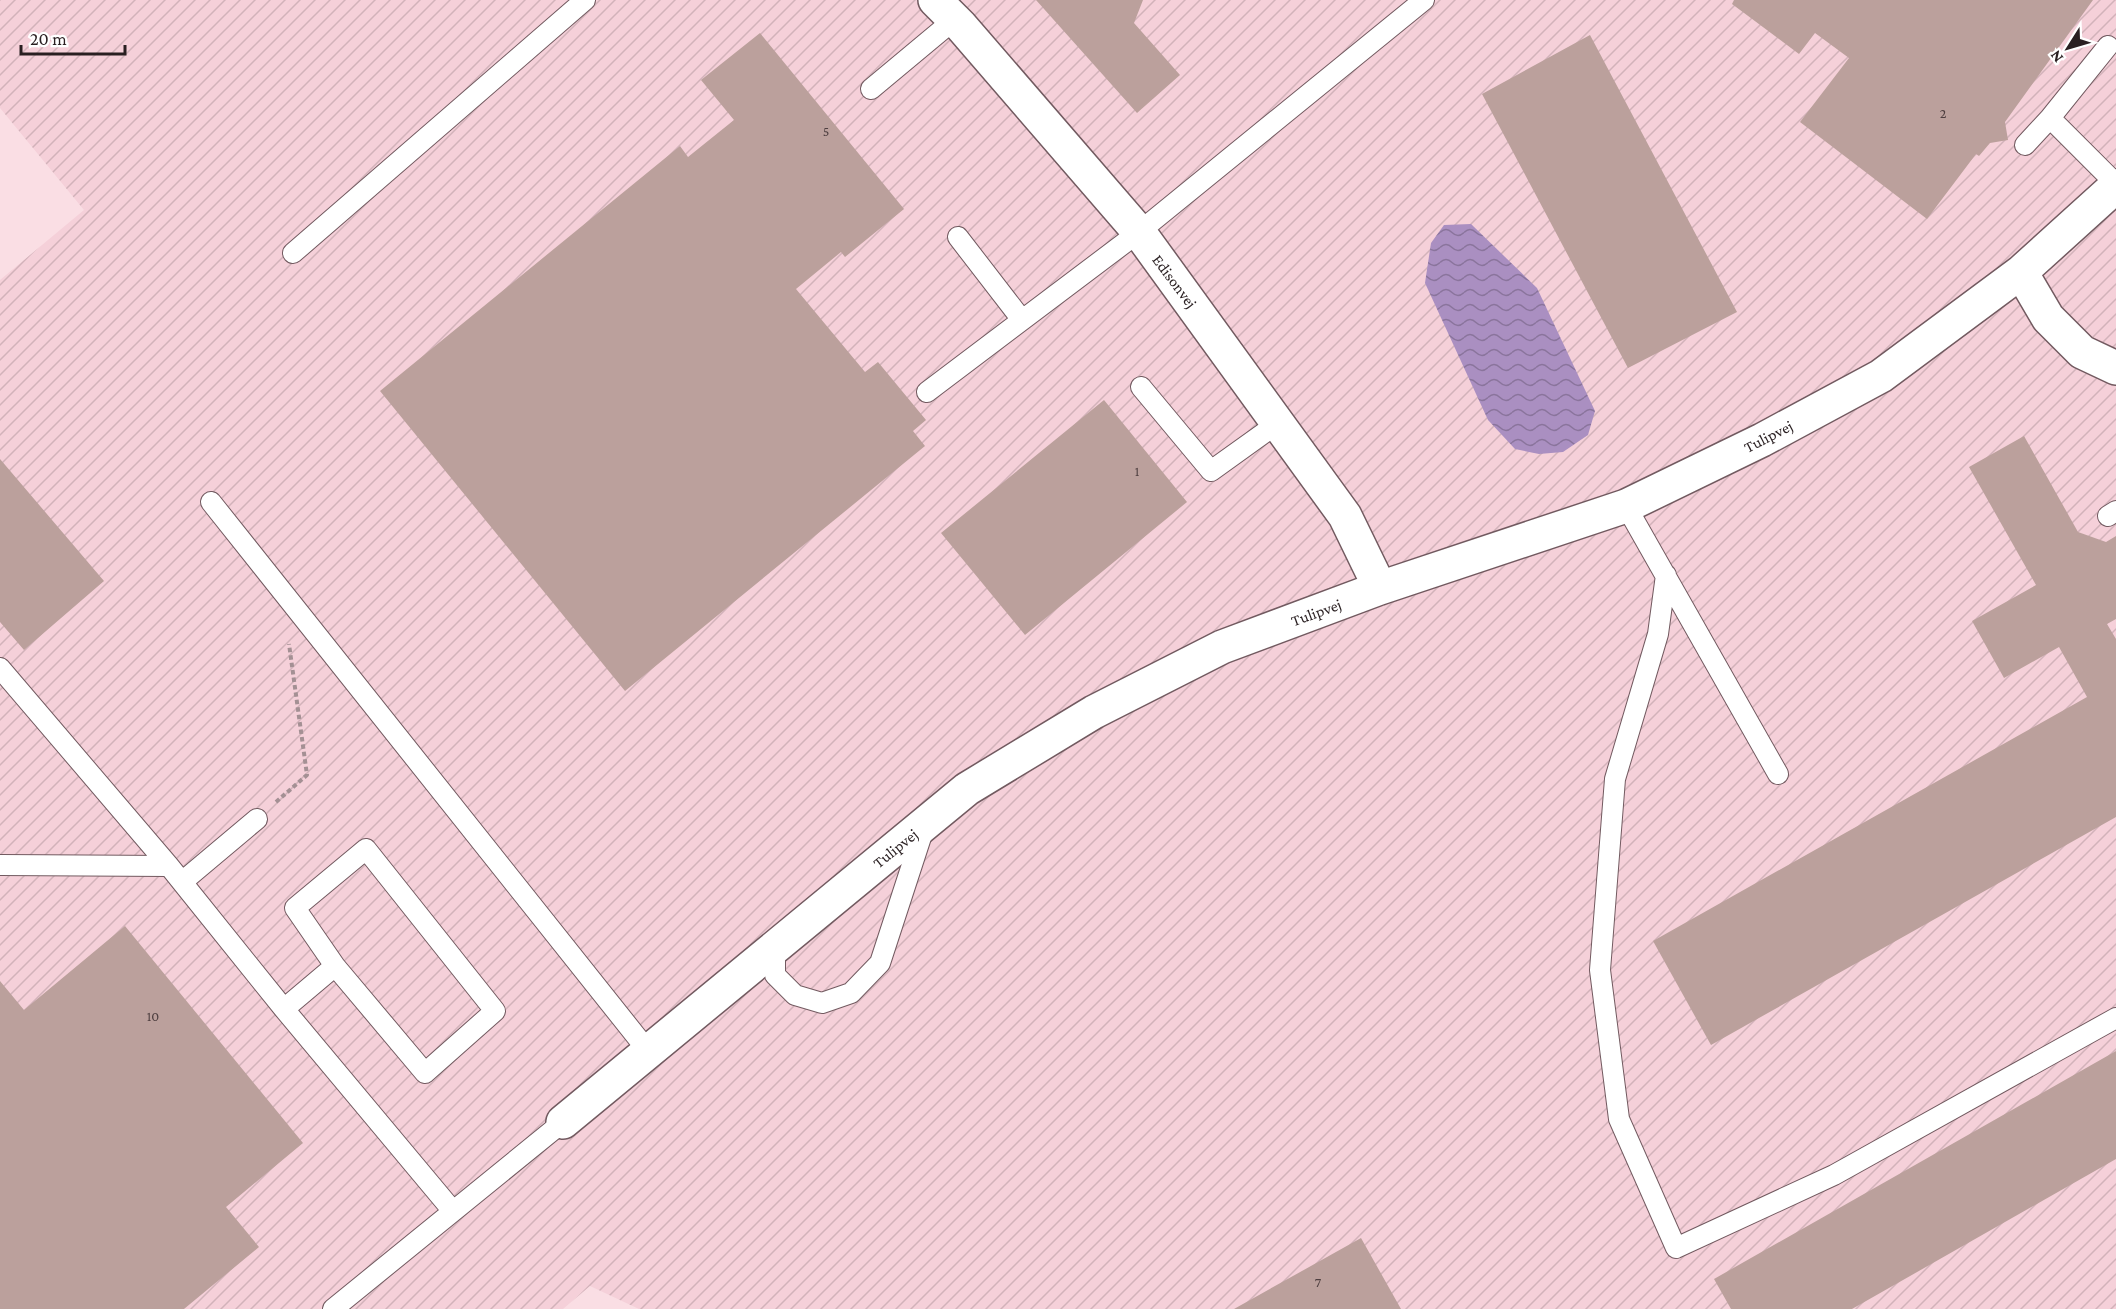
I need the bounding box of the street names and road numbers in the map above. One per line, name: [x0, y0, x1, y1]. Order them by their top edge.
street label: Edisonvej: [1148, 251, 1200, 312]
street label: Tulipvej: [1741, 417, 1796, 457]
street label: Tulipvej: [1289, 596, 1344, 630]
street label: Tulipvej: [870, 825, 922, 872]

